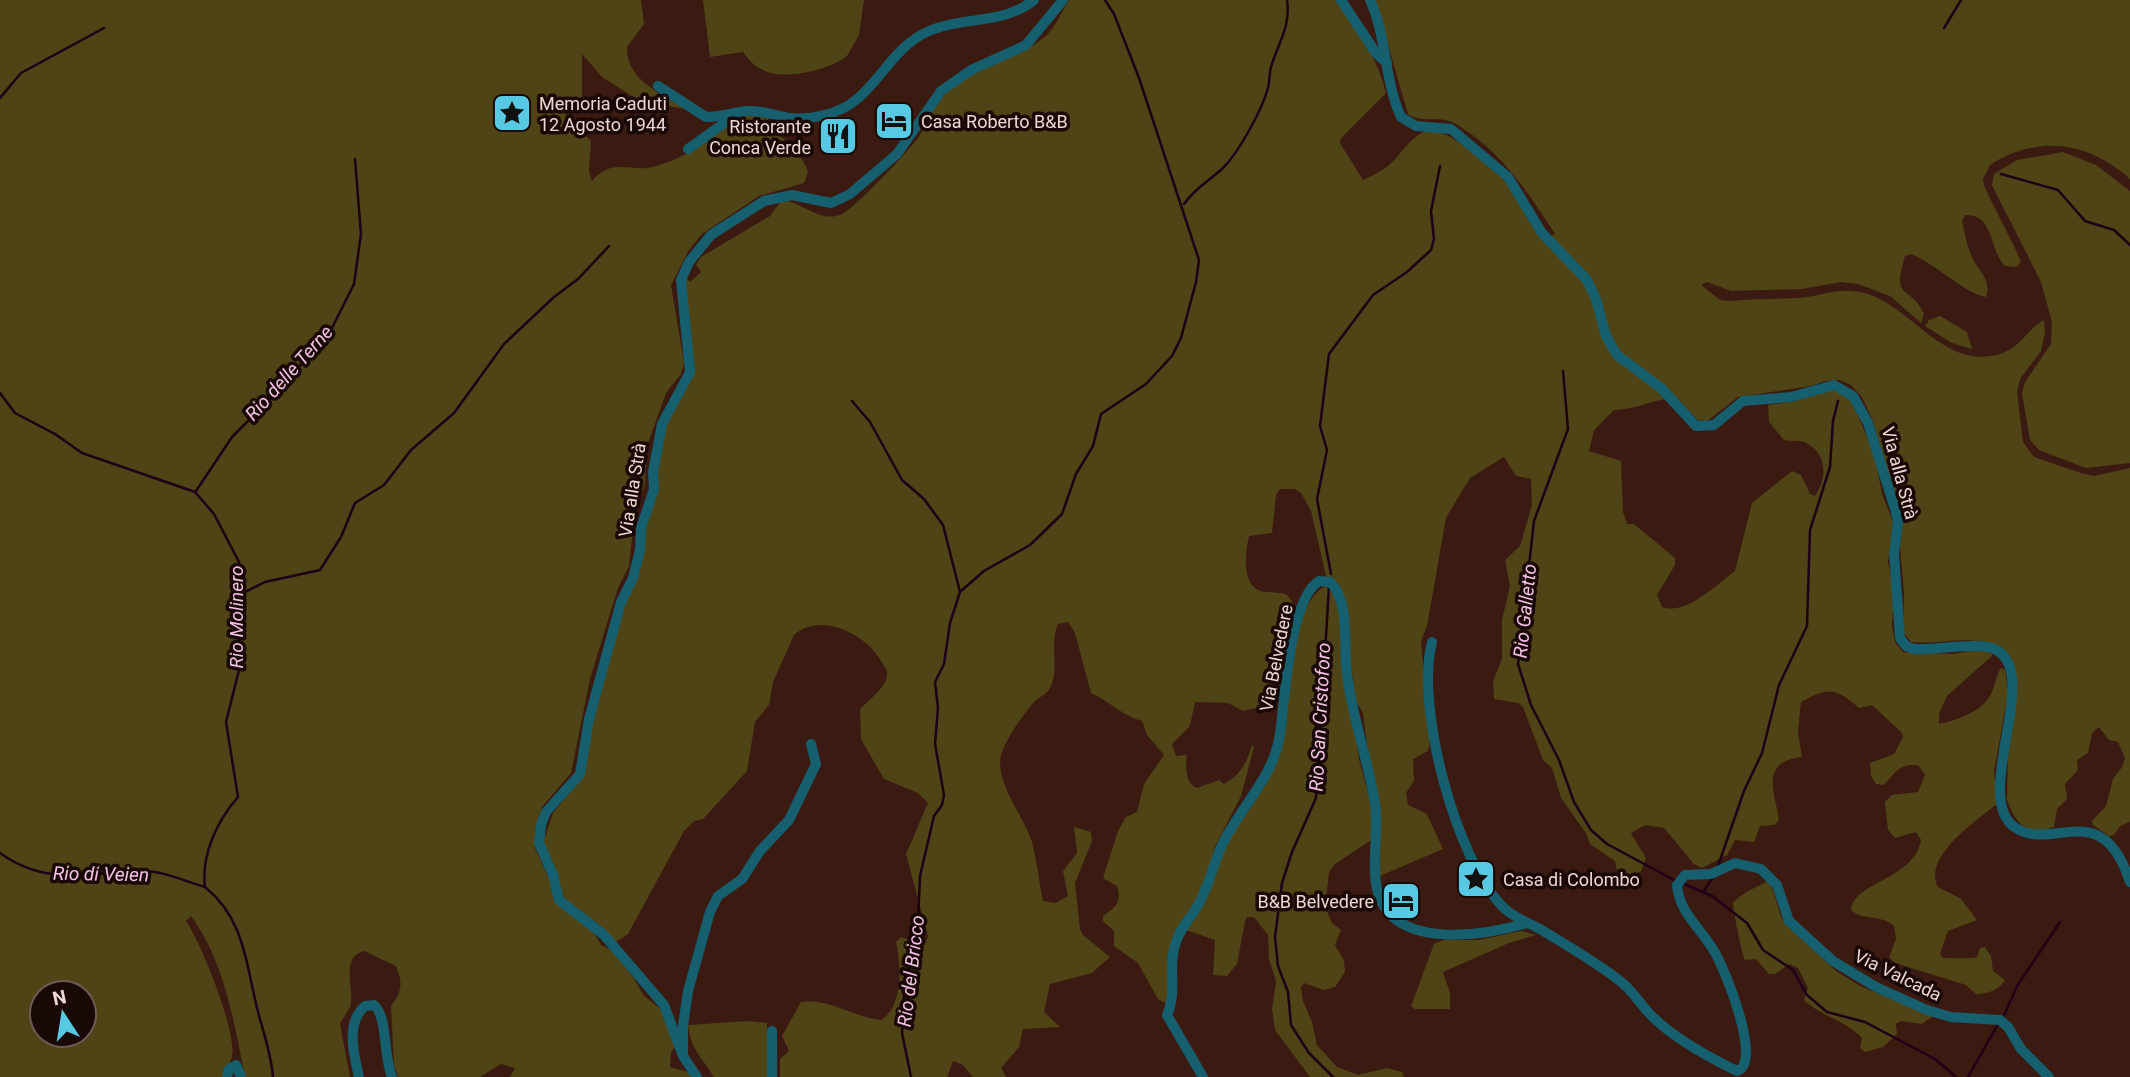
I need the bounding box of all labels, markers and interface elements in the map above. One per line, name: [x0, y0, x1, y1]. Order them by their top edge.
place icon: Memoria Caduti 12 Agosto 1944: [491, 92, 533, 134]
place label: Memoria Caduti 12 Agosto 1944: [539, 93, 667, 135]
hotel icon: Casa Roberto B&B: [873, 100, 915, 142]
place label: Casa Roberto B&B: [921, 111, 1068, 132]
restaurant icon: Ristorante Conca Verde: [817, 115, 859, 157]
place label: Ristorante Conca Verde: [709, 116, 811, 158]
water label: Rio delle Terne: [240, 320, 338, 425]
street label: Via alla Strà: [1878, 424, 1922, 522]
street label: Via alla Strà: [614, 441, 650, 539]
water label: Rio Galletto: [1509, 563, 1541, 659]
water label: Rio Molinero: [225, 565, 248, 669]
street label: Via Belvedere: [1255, 603, 1297, 713]
water label: Rio San Cristoforo: [1305, 642, 1335, 792]
place icon: Casa di Colombo: [1455, 858, 1497, 900]
water label: Rio di Veien: [53, 862, 149, 886]
place label: Casa di Colombo: [1503, 869, 1640, 890]
hotel icon: B&B Belvedere: [1380, 880, 1422, 922]
place label: B&B Belvedere: [1257, 891, 1374, 912]
water label: Rio del Bricco: [893, 914, 929, 1028]
street label: Via Valcada: [1851, 945, 1945, 1005]
north arrow: [28, 979, 98, 1049]
text: N: [51, 985, 69, 1011]

